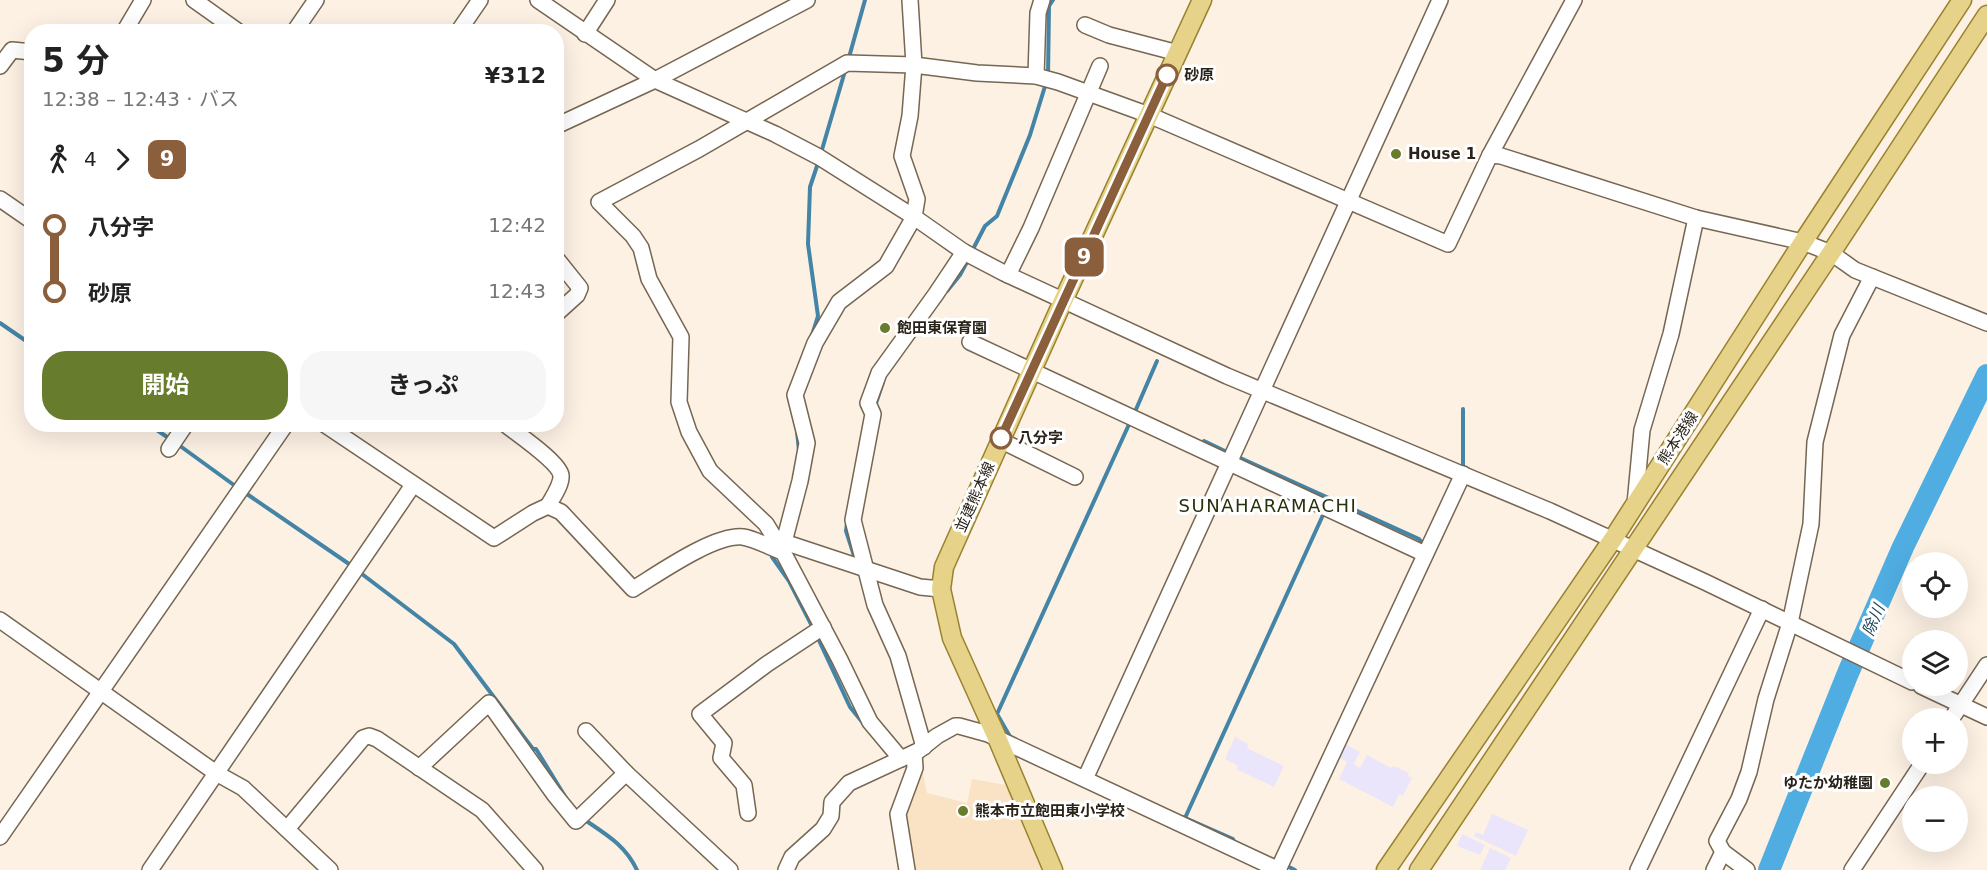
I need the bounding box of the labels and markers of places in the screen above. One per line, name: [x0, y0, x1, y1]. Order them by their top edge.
marker: 砂原: [1156, 64, 1178, 86]
place label: 砂原: [1184, 66, 1214, 84]
place label: House 1: [1408, 145, 1476, 163]
marker: House 1: [1389, 147, 1403, 161]
place label: 飽田東保育園: [897, 319, 987, 337]
marker: 飽田東保育園: [878, 321, 892, 335]
marker: 八分字: [990, 427, 1012, 449]
place label: 八分字: [1018, 429, 1063, 447]
place label: ゆたか幼稚園: [1783, 774, 1873, 792]
marker: ゆたか幼稚園: [1878, 776, 1892, 790]
place label: 熊本市立飽田東小学校: [975, 802, 1125, 820]
marker: 熊本市立飽田東小学校: [956, 804, 970, 818]

